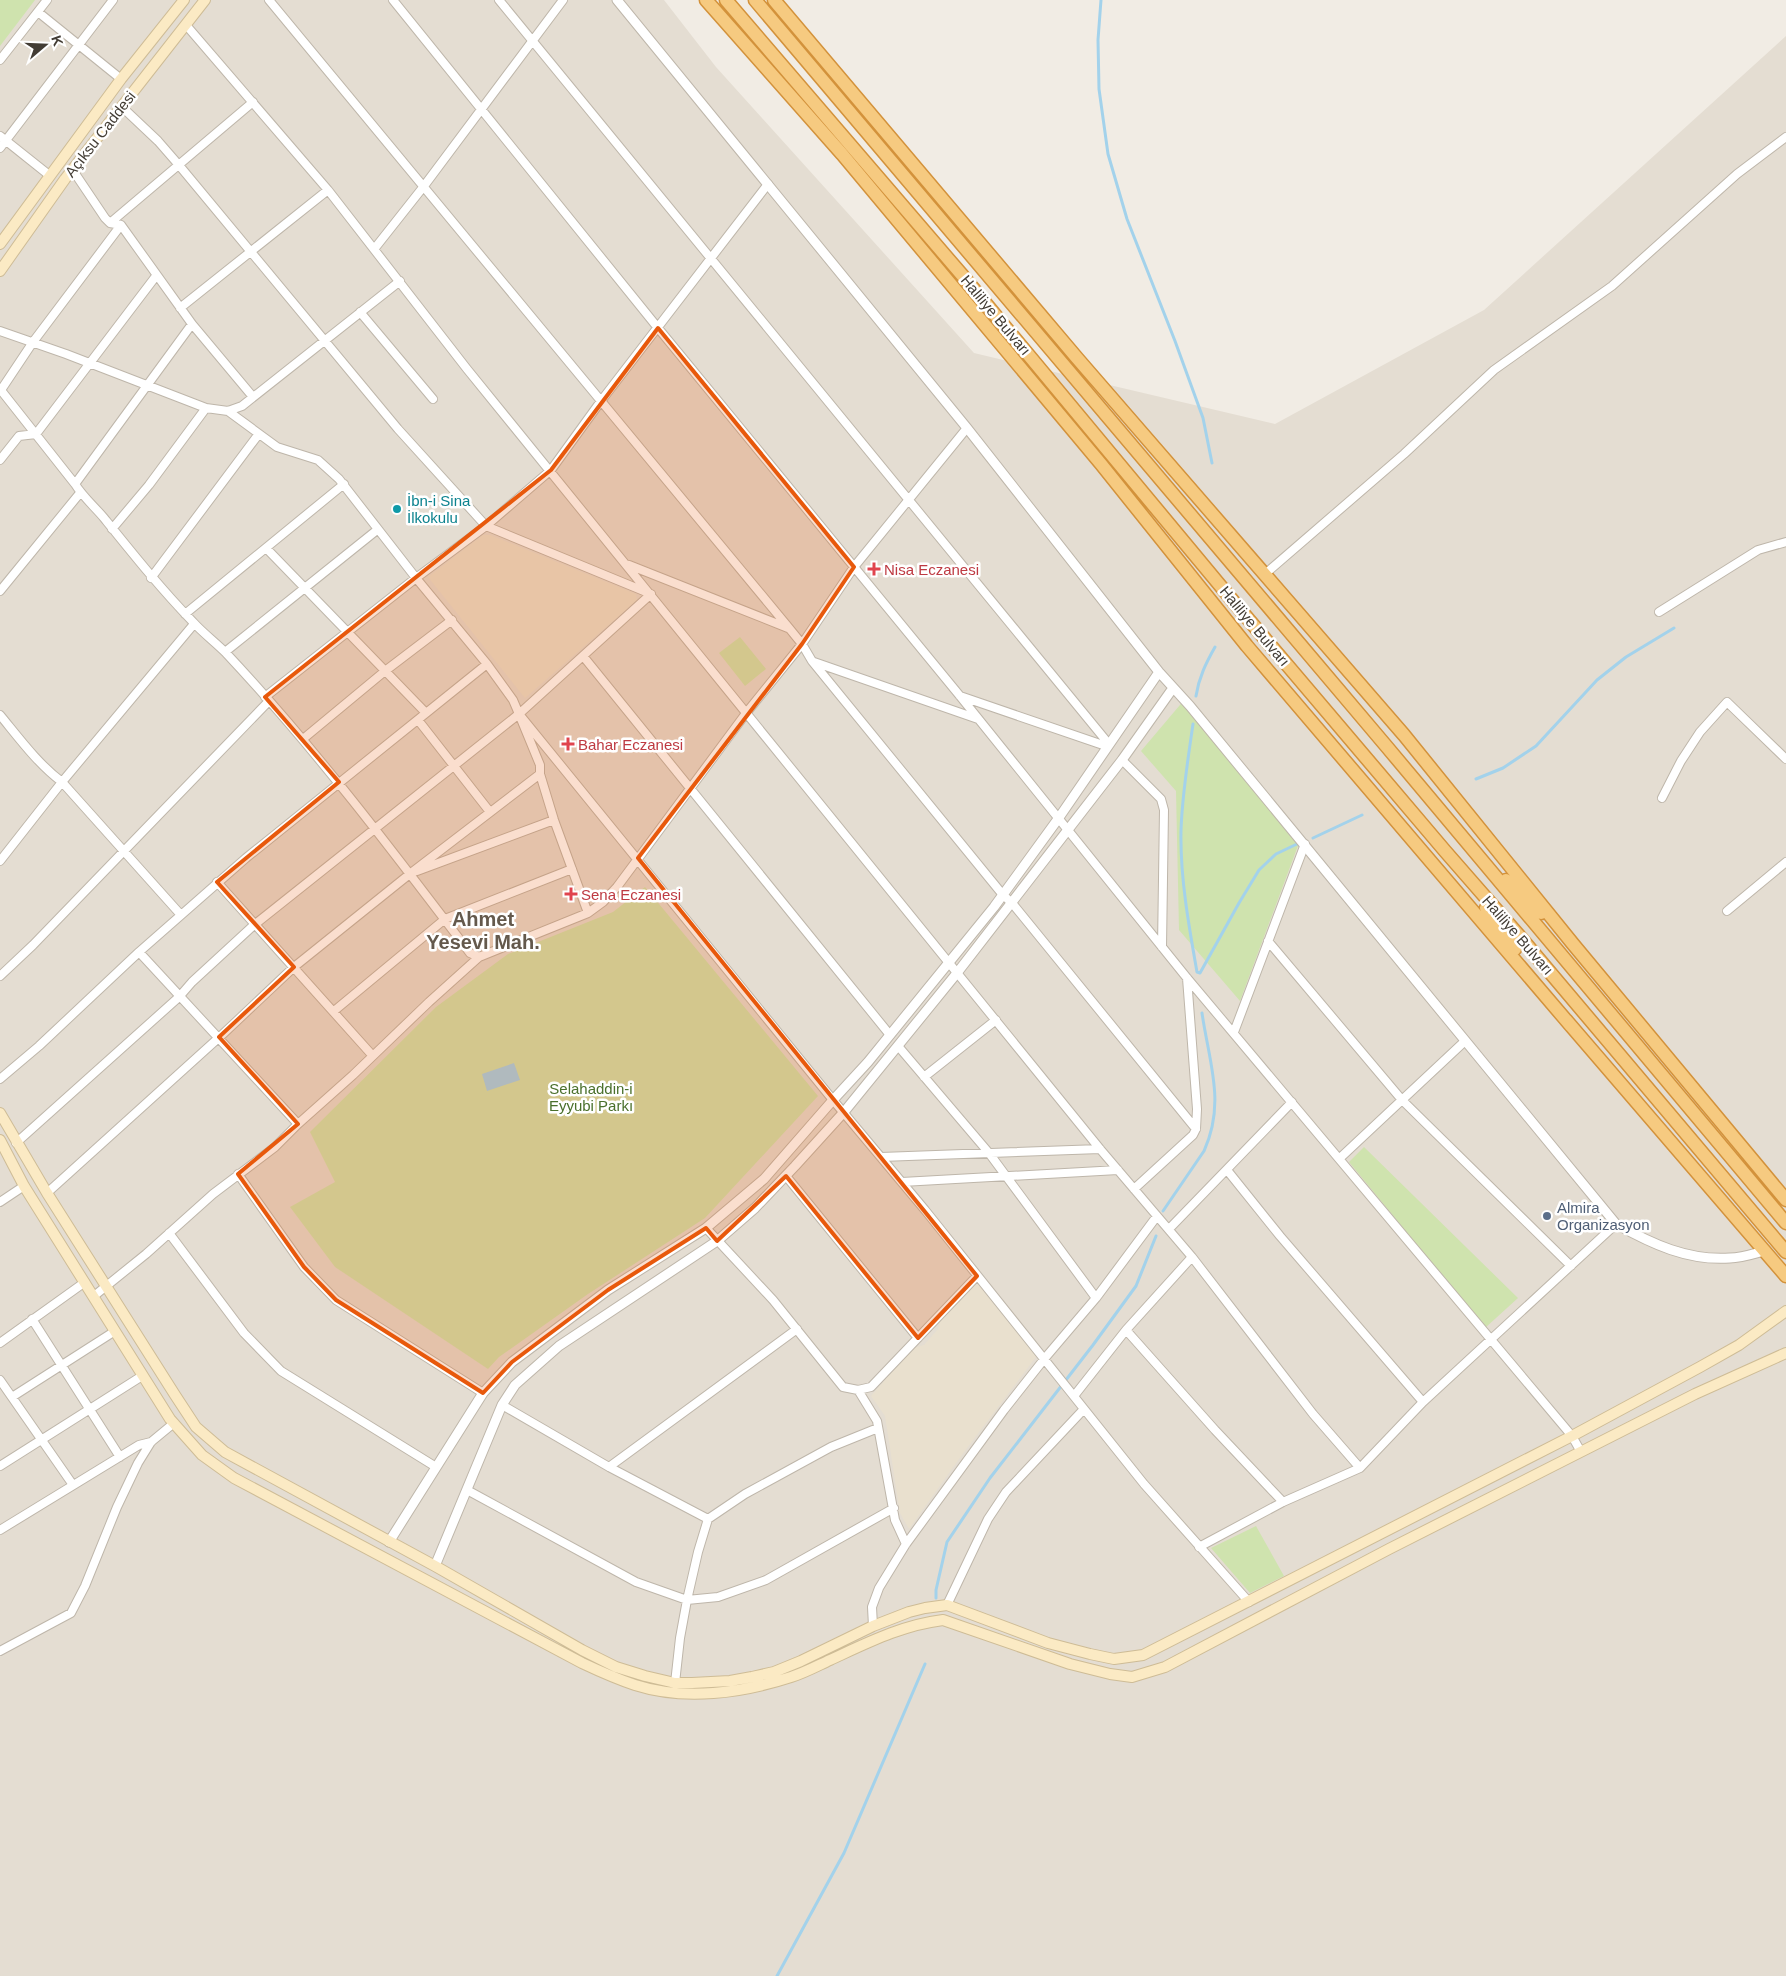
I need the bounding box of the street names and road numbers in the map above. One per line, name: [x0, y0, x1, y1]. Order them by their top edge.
street label: Açıksu Caddesi: [61, 88, 139, 180]
street label: Haliliye Bulvarı: [958, 272, 1034, 358]
street label: Haliliye Bulvarı: [1217, 583, 1293, 669]
street label: Haliliye Bulvarı: [1479, 892, 1557, 978]

